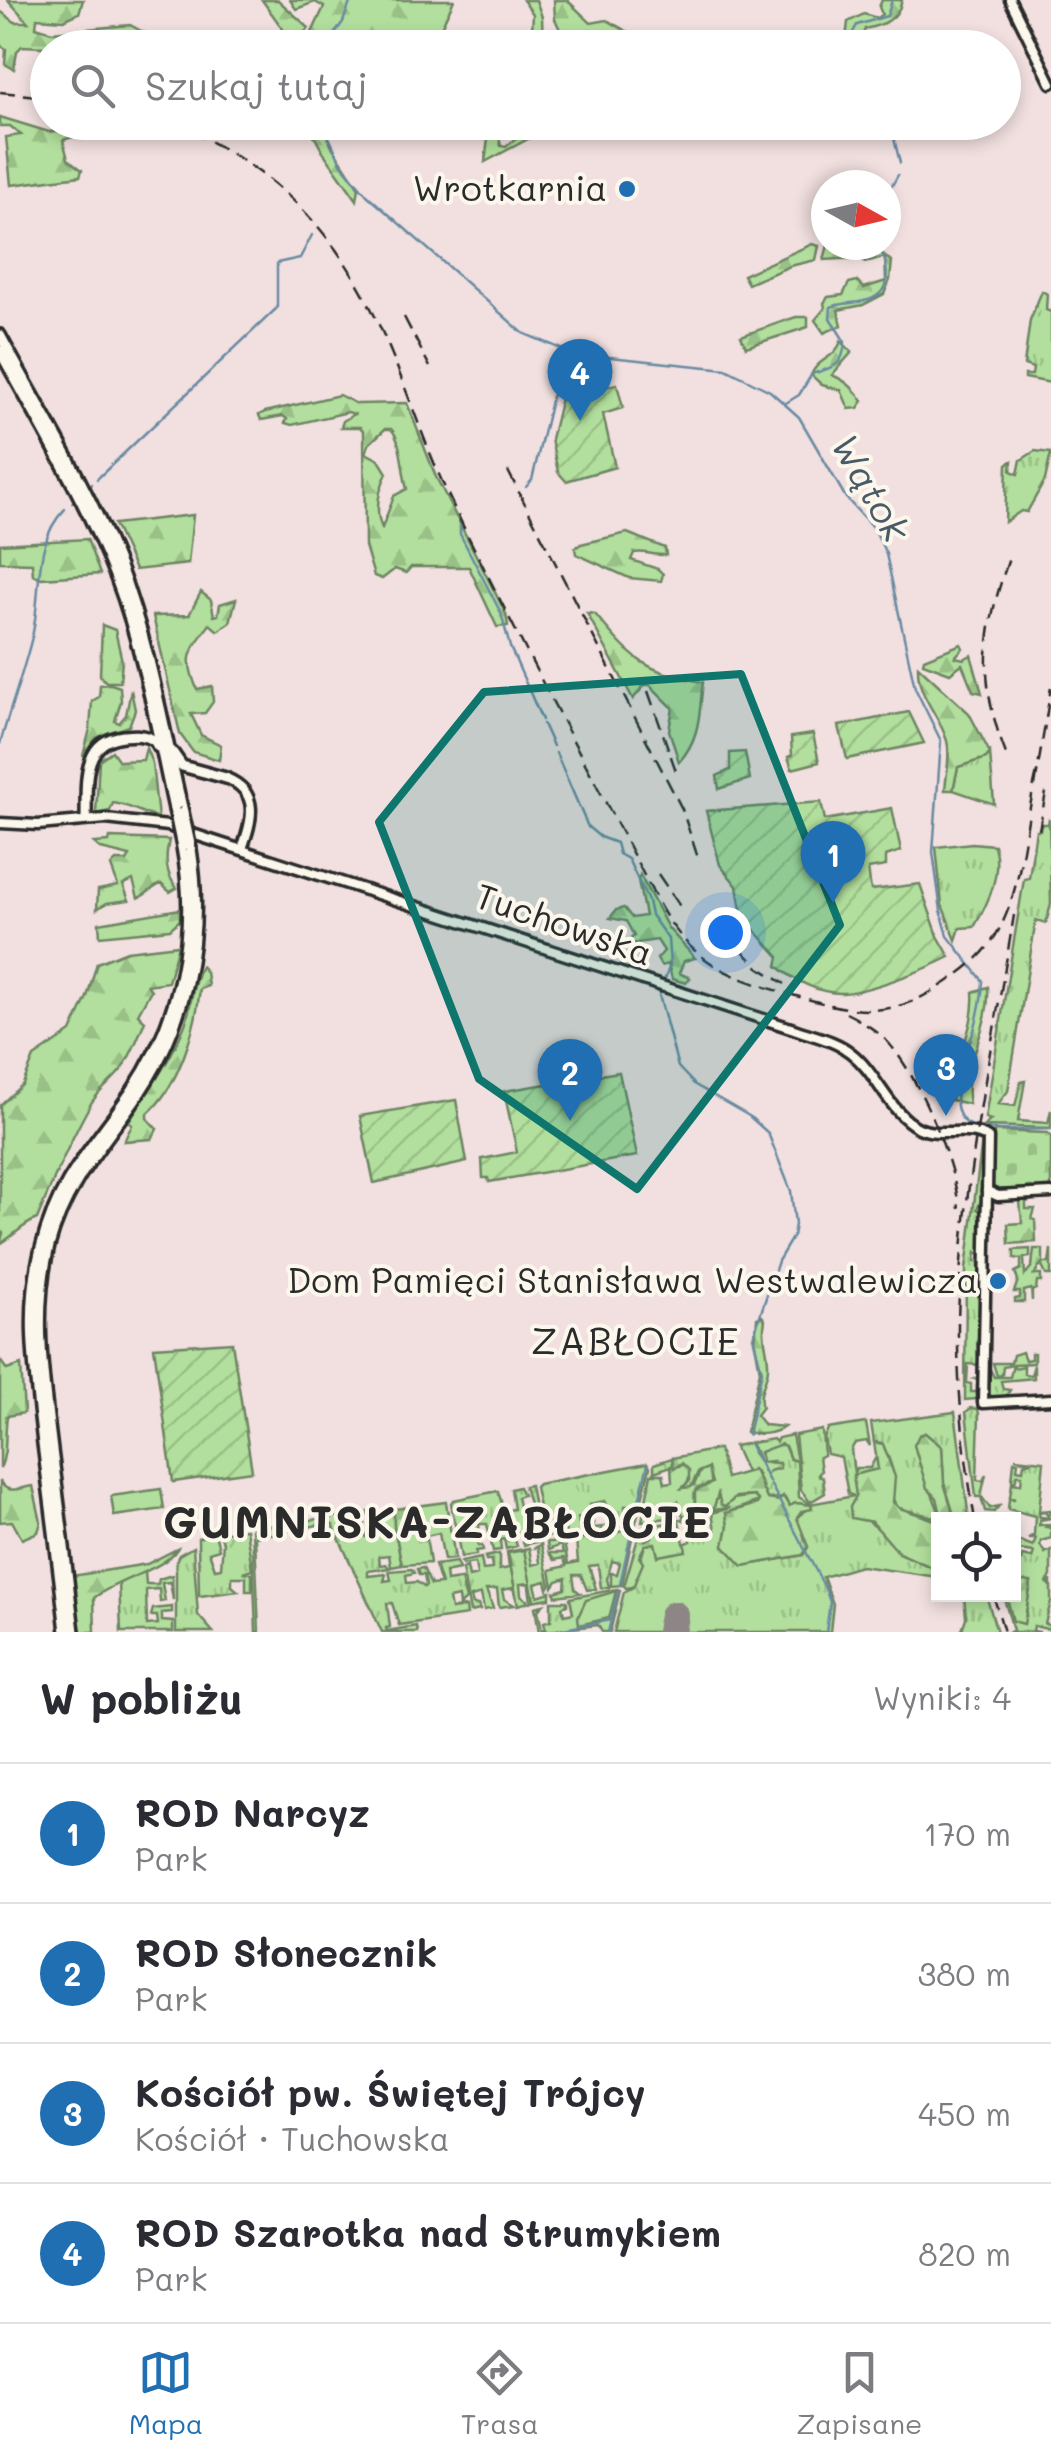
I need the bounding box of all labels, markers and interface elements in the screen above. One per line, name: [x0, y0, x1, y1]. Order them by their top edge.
search box: [30, 30, 1021, 140]
icon: search: [65, 58, 120, 113]
text: Szukaj tutaj: [145, 60, 368, 110]
place label: Wrotkarnia: [413, 164, 607, 210]
north arrow: [811, 170, 901, 260]
marker: Wrotkarnia: [616, 178, 638, 200]
pin: 4: [548, 338, 612, 421]
water label: Wątok: [821, 424, 923, 551]
pin: 1: [800, 820, 866, 903]
street label: Tuchowska: [470, 871, 659, 975]
your location: [700, 907, 751, 958]
pin: 3: [914, 1034, 978, 1116]
pin: 2: [538, 1038, 602, 1121]
place label: Dom Pamięci Stanisława Westwalewicza: [287, 1256, 978, 1302]
marker: Dom Pamięci Stanisława Westwalewicza: [987, 1270, 1009, 1292]
district label: ZABŁOCIE: [531, 1315, 741, 1365]
district label: GUMNISKA-ZABŁOCIE: [163, 1491, 713, 1549]
map controls: [931, 1512, 1021, 1602]
button: locate: [931, 1512, 1021, 1602]
text: W pobliżu: [40, 1670, 243, 1725]
text: Wyniki: 4: [873, 1676, 1011, 1718]
text: ROD Narcyz: [135, 1787, 370, 1837]
text: 1: [65, 1812, 80, 1854]
text: 170 m: [923, 1812, 1011, 1854]
text: Park: [135, 1837, 208, 1879]
text: ROD Słonecznik: [135, 1927, 437, 1977]
text: 2: [64, 1952, 81, 1994]
text: 380 m: [917, 1952, 1011, 1994]
text: Park: [135, 1977, 208, 2019]
text: Kościół pw. Świętej Trójcy: [135, 2067, 646, 2117]
text: 3: [63, 2092, 82, 2134]
text: 450 m: [918, 2092, 1011, 2134]
text: Kościół · Tuchowska: [135, 2117, 449, 2159]
text: ROD Szarotka nad Strumykiem: [135, 2207, 721, 2257]
text: 4: [62, 2232, 83, 2274]
text: 820 m: [918, 2232, 1011, 2274]
text: Park: [135, 2257, 208, 2299]
tab: Mapa: [129, 2345, 203, 2441]
tab: Trasa: [461, 2345, 539, 2441]
tab: Zapisane: [796, 2345, 922, 2441]

